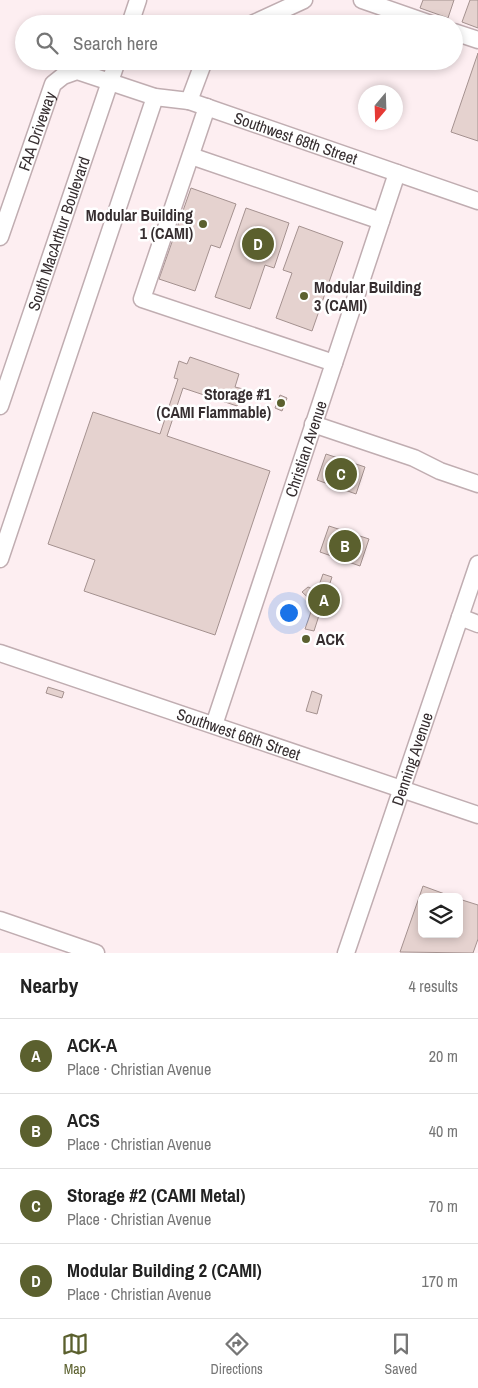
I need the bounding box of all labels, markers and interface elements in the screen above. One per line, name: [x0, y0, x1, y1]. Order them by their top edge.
search box: [15, 15, 463, 70]
icon: search: [33, 29, 61, 57]
text: Search here: [73, 30, 158, 56]
north arrow: [358, 85, 403, 130]
street label: FAA Driveway: [13, 88, 61, 174]
street label: Southwest 68th Street: [231, 106, 361, 170]
street label: South MacArthur Boulevard: [22, 154, 95, 314]
place label: Modular Building 1 (CAMI): [86, 204, 193, 244]
marker: Modular Building 1 (CAMI): [197, 218, 209, 230]
pin: D: [242, 225, 274, 263]
place label: Modular Building 3 (CAMI): [314, 276, 421, 316]
marker: Modular Building 3 (CAMI): [298, 290, 310, 302]
place label: Storage #1 (CAMI Flammable): [157, 383, 272, 423]
marker: Storage #1 (CAMI Flammable): [275, 397, 287, 409]
street label: Christian Avenue: [279, 398, 332, 500]
pin: C: [325, 455, 357, 493]
pin: B: [329, 527, 361, 565]
pin: A: [308, 581, 340, 619]
your location: [276, 600, 302, 626]
place label: ACK: [316, 628, 345, 650]
marker: ACK: [300, 633, 312, 645]
street label: Southwest 66th Street: [174, 703, 304, 765]
street label: Denning Avenue: [386, 709, 438, 808]
map controls: [418, 893, 463, 938]
button: layers: [418, 893, 463, 938]
text: Nearby: [20, 971, 78, 1000]
text: 4 results: [408, 975, 458, 997]
text: ACK-A: [67, 1032, 117, 1058]
text: A: [31, 1045, 41, 1067]
text: 20 m: [429, 1045, 458, 1067]
text: Place · Christian Avenue: [67, 1058, 211, 1080]
text: ACS: [67, 1107, 100, 1133]
text: B: [31, 1120, 41, 1142]
text: 40 m: [429, 1120, 458, 1142]
text: Place · Christian Avenue: [67, 1133, 211, 1155]
text: Storage #2 (CAMI Metal): [67, 1182, 245, 1208]
text: C: [31, 1195, 41, 1217]
text: 70 m: [429, 1195, 458, 1217]
text: Place · Christian Avenue: [67, 1208, 211, 1230]
text: Modular Building 2 (CAMI): [67, 1257, 262, 1283]
text: D: [31, 1270, 41, 1292]
text: 170 m: [422, 1270, 458, 1292]
text: Place · Christian Avenue: [67, 1283, 211, 1305]
tab: Map: [61, 1330, 89, 1378]
tab: Directions: [211, 1330, 263, 1378]
tab: Saved: [385, 1330, 417, 1378]

